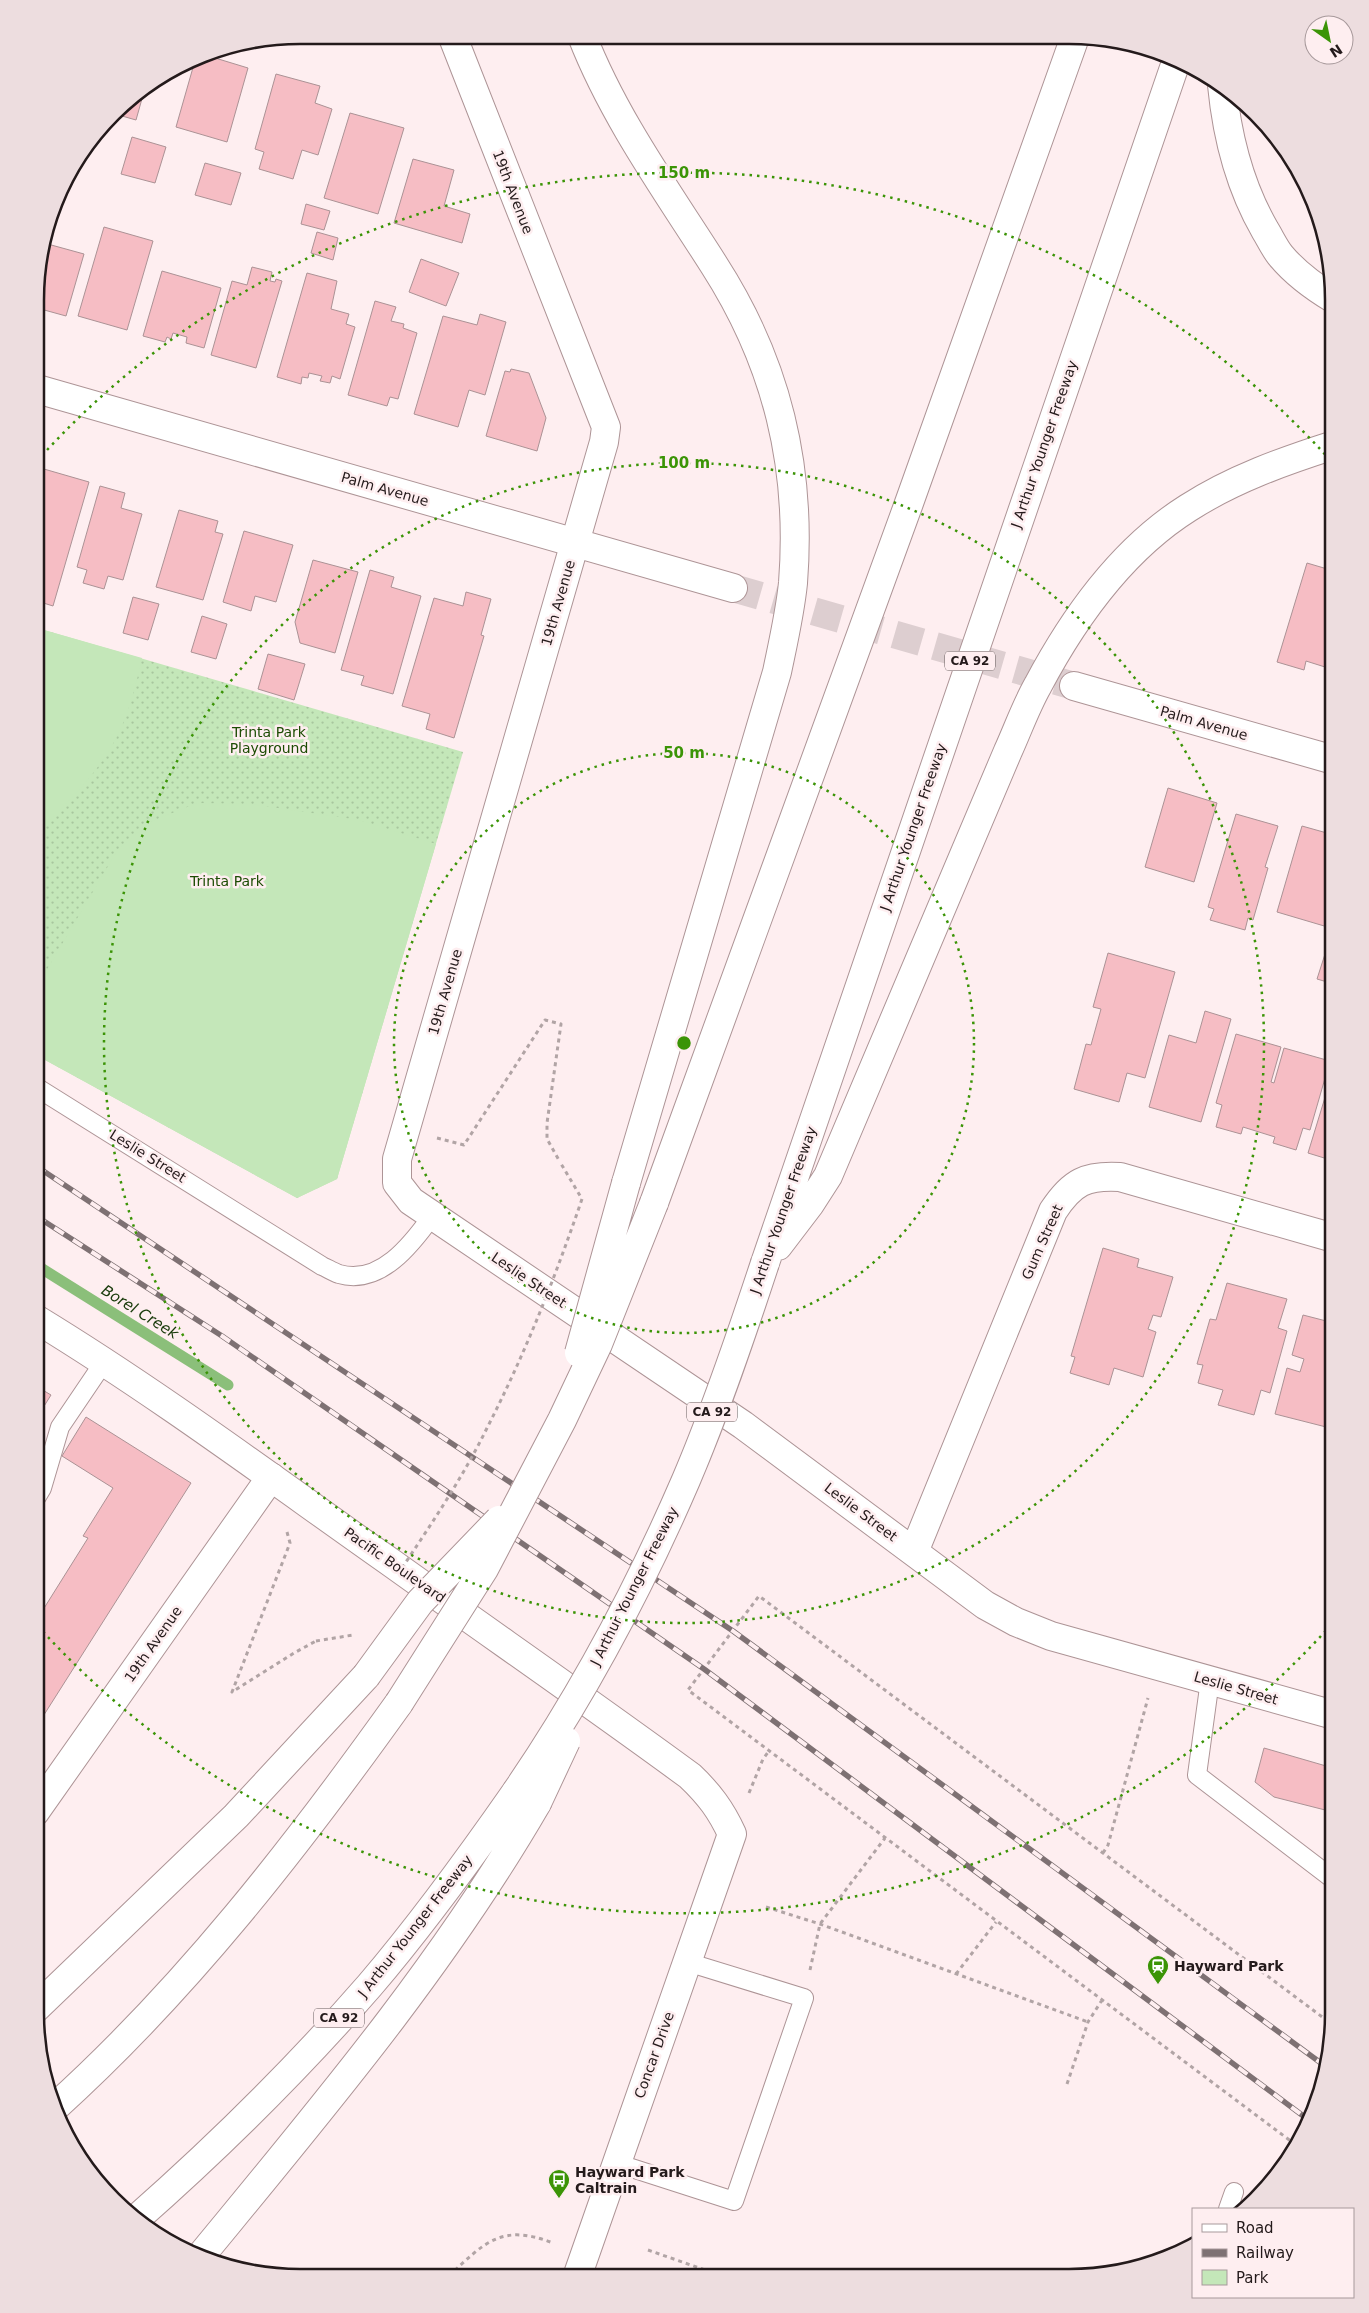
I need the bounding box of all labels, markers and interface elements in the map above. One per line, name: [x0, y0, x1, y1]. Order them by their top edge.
north arrow: [1304, 15, 1354, 65]
text: N: [1327, 41, 1345, 61]
street label: 19th Avenue: [490, 148, 536, 236]
text: 150 m: [658, 164, 710, 182]
street label: J Arthur Younger Freeway: [1007, 358, 1080, 531]
text: 100 m: [658, 454, 710, 472]
street label: Palm Avenue: [339, 469, 431, 509]
street label: 19th Avenue: [538, 558, 578, 648]
road number: CA 92: [945, 651, 995, 670]
street label: Palm Avenue: [1158, 703, 1250, 743]
park label: Trinta Park Playground: [230, 724, 308, 756]
street label: J Arthur Younger Freeway: [876, 741, 949, 914]
text: 50 m: [663, 744, 705, 762]
park label: Trinta Park: [189, 873, 265, 889]
street label: 19th Avenue: [425, 947, 465, 1037]
centre of rings: [675, 1034, 693, 1052]
street label: J Arthur Younger Freeway: [746, 1124, 819, 1297]
street label: Leslie Street: [107, 1126, 189, 1186]
street label: Gum Street: [1018, 1202, 1066, 1282]
street label: Leslie Street: [489, 1249, 570, 1311]
water label: Borel Creek: [98, 1281, 183, 1344]
road number: CA 92: [687, 1402, 737, 1421]
street label: Leslie Street: [822, 1479, 901, 1545]
street label: J Arthur Younger Freeway: [586, 1504, 681, 1669]
street label: Pacific Boulevard: [341, 1524, 449, 1606]
street label: 19th Avenue: [121, 1603, 185, 1685]
street label: Leslie Street: [1192, 1668, 1280, 1708]
street label: J Arthur Younger Freeway: [354, 1852, 476, 2001]
station icon: Hayward Park: [1146, 1954, 1170, 1985]
place label: Hayward Park: [1174, 1958, 1284, 1974]
road number: CA 92: [314, 2009, 364, 2028]
street label: Concar Drive: [631, 2009, 677, 2101]
place label: Hayward Park Caltrain: [575, 2164, 685, 2196]
bus stop icon: Hayward Park Caltrain: [547, 2168, 571, 2199]
legend: [1192, 2208, 1354, 2298]
text: Road: [1236, 2219, 1274, 2237]
text: Railway: [1236, 2244, 1294, 2262]
text: Park: [1236, 2269, 1269, 2287]

